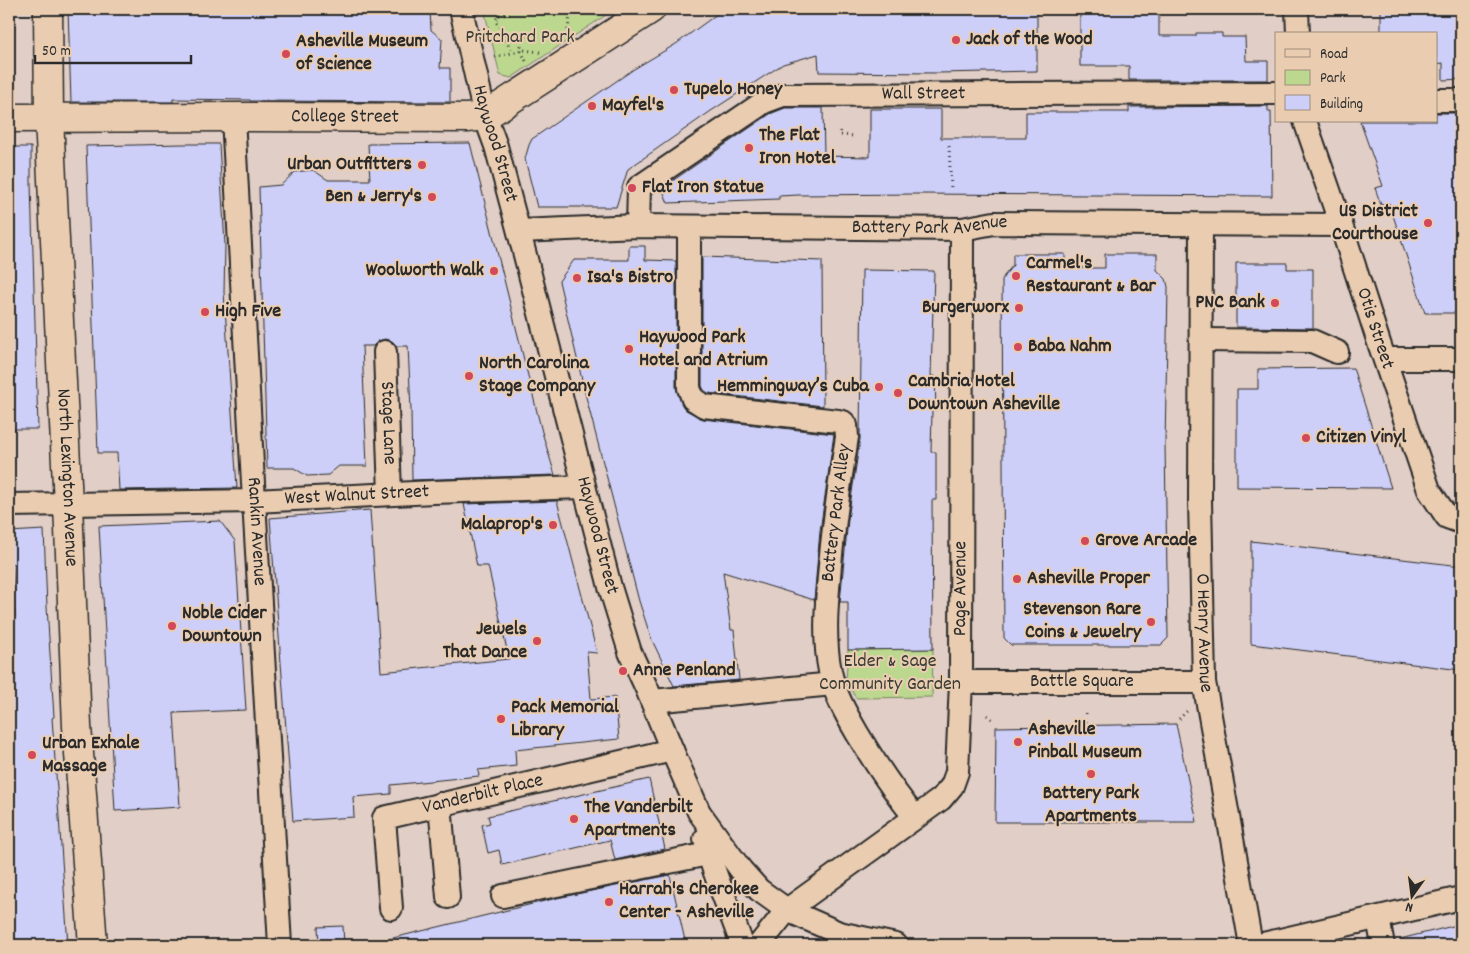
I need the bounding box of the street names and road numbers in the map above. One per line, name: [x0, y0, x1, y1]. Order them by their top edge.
street label: Wall Street: [882, 80, 965, 109]
street label: Haywood Street: [465, 82, 524, 206]
street label: College Street: [291, 103, 399, 132]
street label: Battery Park Avenue: [852, 209, 1008, 243]
street label: Otis Street: [1348, 284, 1401, 373]
street label: Stage Lane: [372, 381, 403, 465]
street label: North Lexington Avenue: [48, 388, 85, 567]
street label: Battery Park Alley: [815, 442, 859, 583]
street label: Haywood Street: [568, 473, 626, 598]
street label: Rankin Avenue: [239, 476, 273, 587]
street label: West Walnut Street: [284, 478, 430, 513]
street label: Page Avenue: [947, 541, 975, 636]
street label: O Henry Avenue: [1188, 573, 1220, 695]
street label: Battle Square: [1030, 668, 1134, 696]
street label: Vanderbilt Place: [420, 767, 546, 822]

